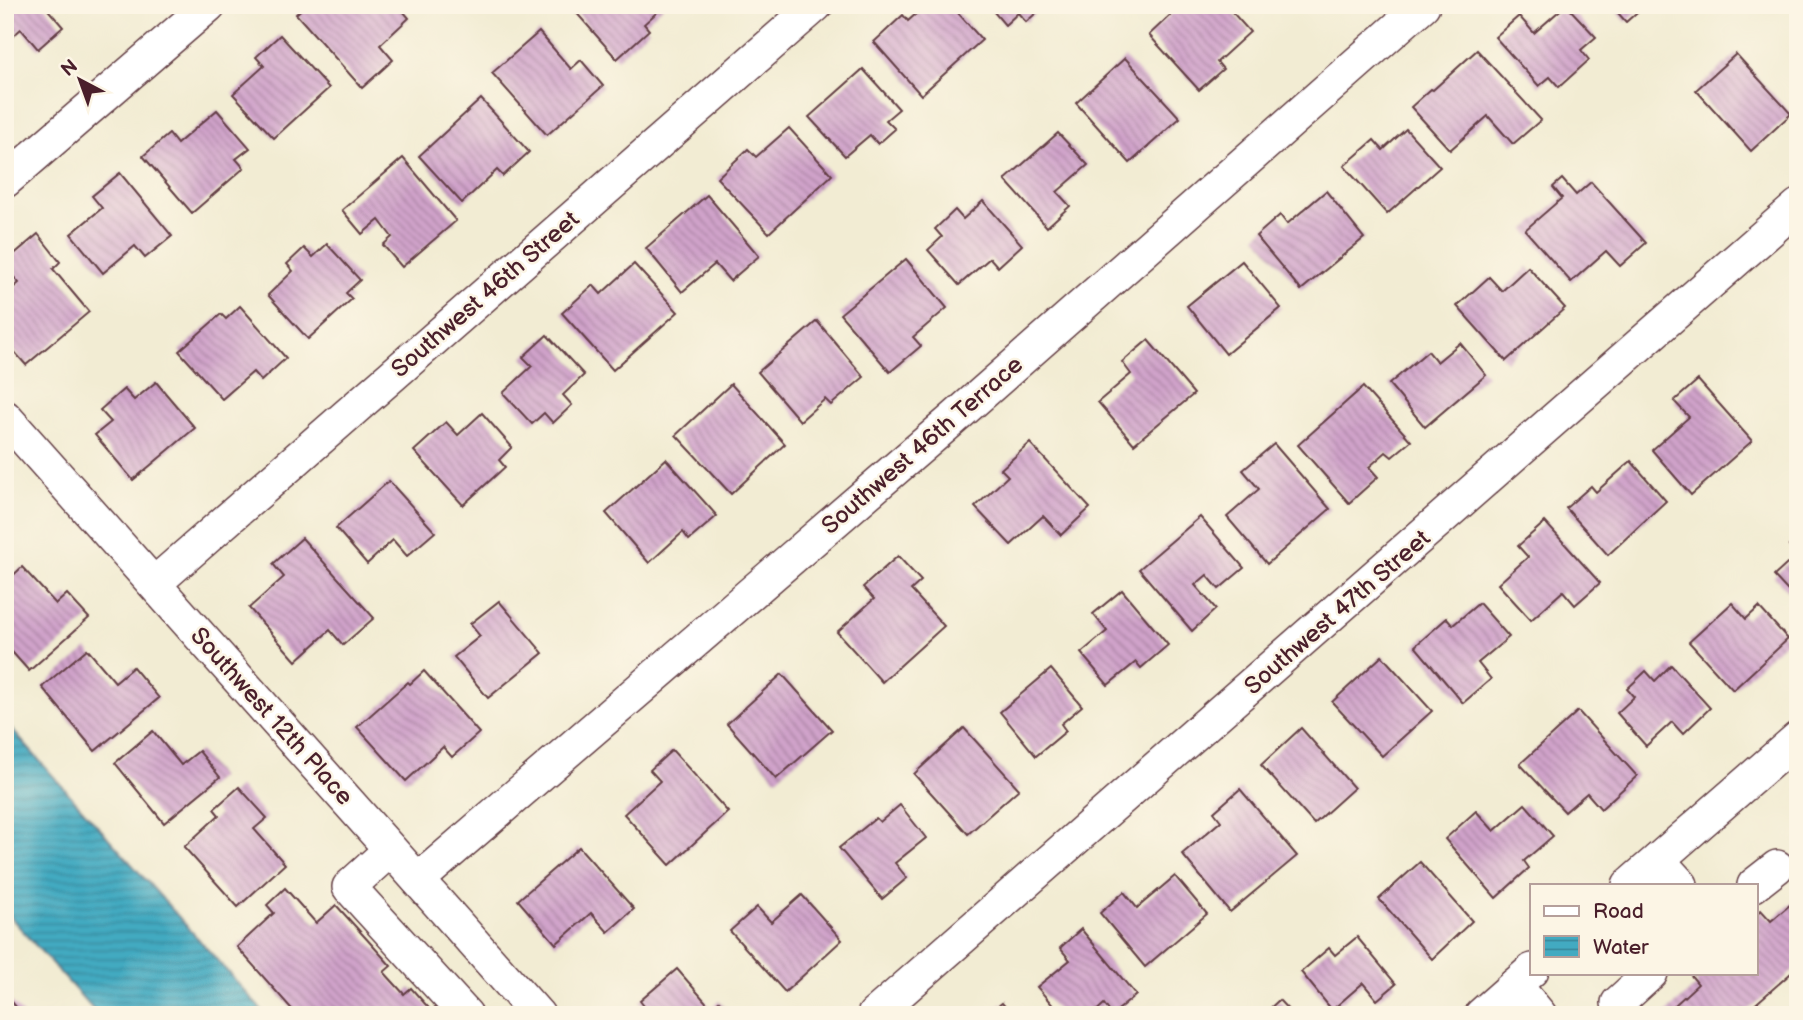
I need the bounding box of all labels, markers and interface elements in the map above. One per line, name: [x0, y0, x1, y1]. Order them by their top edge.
north arrow: [46, 46, 116, 116]
text: N: [57, 55, 83, 82]
street label: Southwest 46th Street: [385, 204, 586, 384]
street label: Southwest 46th Terrace: [816, 350, 1029, 541]
street label: Southwest 47th Street: [1239, 523, 1437, 701]
street label: Southwest 12th Place: [184, 622, 359, 811]
legend: [1530, 884, 1758, 974]
text: Road: [1593, 899, 1644, 924]
text: Water: [1593, 935, 1649, 960]

